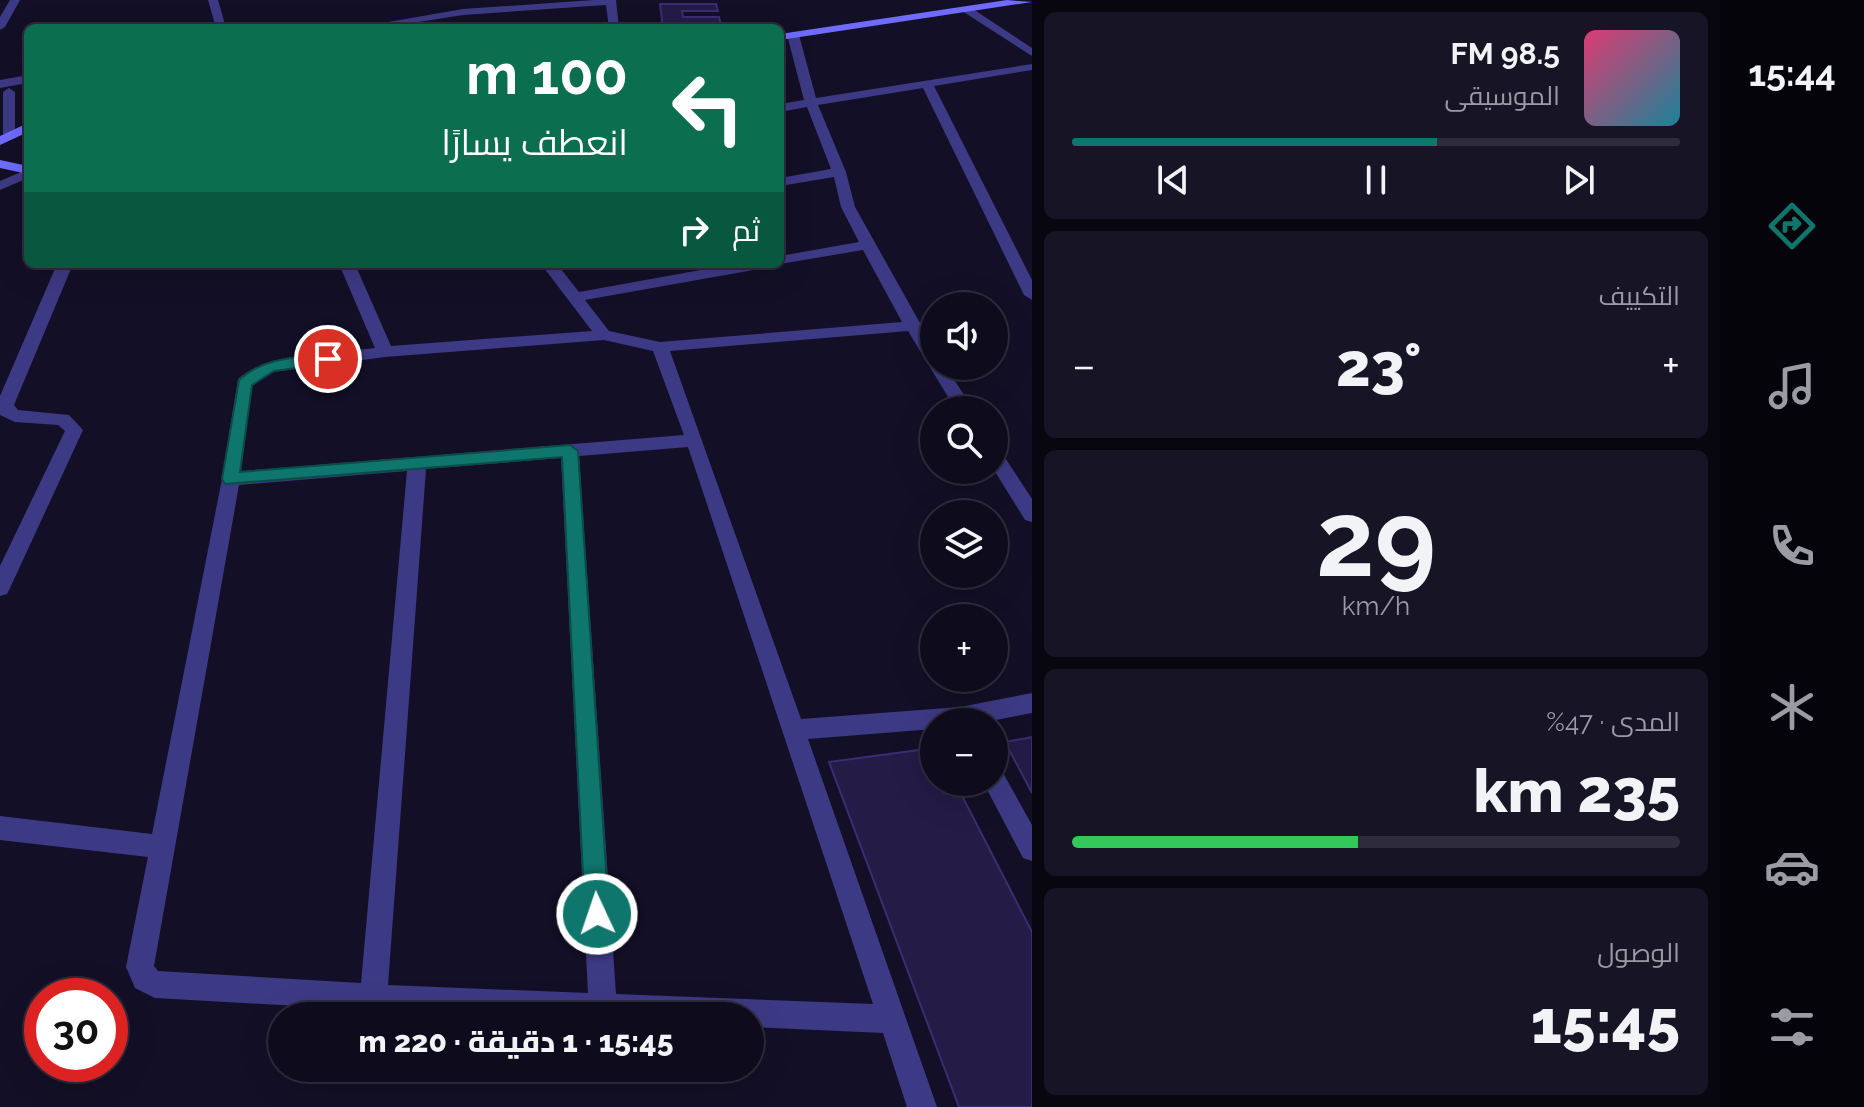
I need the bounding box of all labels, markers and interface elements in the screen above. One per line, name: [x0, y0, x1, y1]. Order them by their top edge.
text: 98.5 FM: [1450, 36, 1560, 71]
text: 100 m: [466, 41, 628, 107]
text: 15:44: [1748, 52, 1836, 94]
icon: left: [656, 56, 760, 160]
text: الموسيقى: [1445, 81, 1560, 111]
text: انعطف يسارًا: [441, 121, 628, 163]
icon: previous: [1151, 158, 1195, 202]
icon: pause: [1354, 158, 1398, 202]
icon: next: [1557, 158, 1601, 202]
icon: directions: [1764, 198, 1820, 254]
icon: right: [672, 208, 716, 252]
text: ثم: [732, 213, 760, 248]
text: التكييف: [1598, 281, 1680, 311]
map controls: [920, 292, 1008, 796]
button: sound: [920, 292, 1008, 380]
pin: [294, 325, 362, 393]
text: 23°: [1336, 330, 1422, 400]
icon: arrive: [306, 337, 350, 381]
text: −: [1072, 340, 1096, 391]
text: +: [1662, 340, 1680, 391]
icon: music: [1764, 358, 1820, 414]
button: search: [920, 396, 1008, 484]
text: 29: [1316, 478, 1436, 600]
button: layers: [920, 500, 1008, 588]
icon: phone: [1764, 518, 1820, 574]
text: km/h: [1342, 591, 1410, 621]
button: +: [920, 604, 1008, 692]
icon: climate: [1764, 679, 1820, 735]
text: المدى · 47%: [1546, 707, 1680, 737]
button: −: [920, 708, 1008, 796]
text: 235 km: [1473, 756, 1680, 826]
icon: car: [1764, 839, 1820, 895]
position arrow: [555, 872, 639, 956]
text: الوصول: [1597, 938, 1680, 968]
speed limit sign: 30: [24, 978, 128, 1082]
text: 15:45: [1531, 987, 1680, 1057]
icon: filters: [1764, 999, 1820, 1055]
text: 15:45 · 1 دقيقة · 220 m: [359, 1024, 673, 1059]

